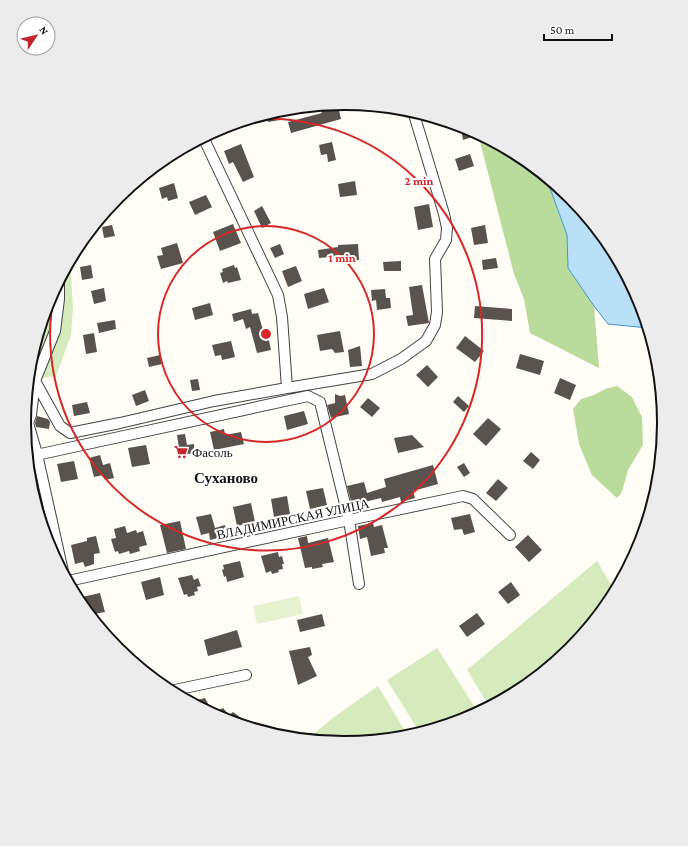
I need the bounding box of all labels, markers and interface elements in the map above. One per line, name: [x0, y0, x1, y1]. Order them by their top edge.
north arrow: [16, 16, 56, 56]
scale bar: [544, 16, 612, 42]
text: 50 m: [550, 23, 575, 37]
text: N: [37, 24, 52, 37]
text: 2 min: [405, 174, 434, 188]
text: 1 min: [328, 251, 356, 265]
centre of rings: [259, 327, 273, 341]
supermarket icon: Фасоль: [173, 444, 189, 460]
place label: Фасоль: [192, 445, 233, 460]
district label: Суханово: [194, 470, 258, 486]
street label: ВЛАДИМИРСКАЯ УЛИЦА: [215, 495, 371, 543]

